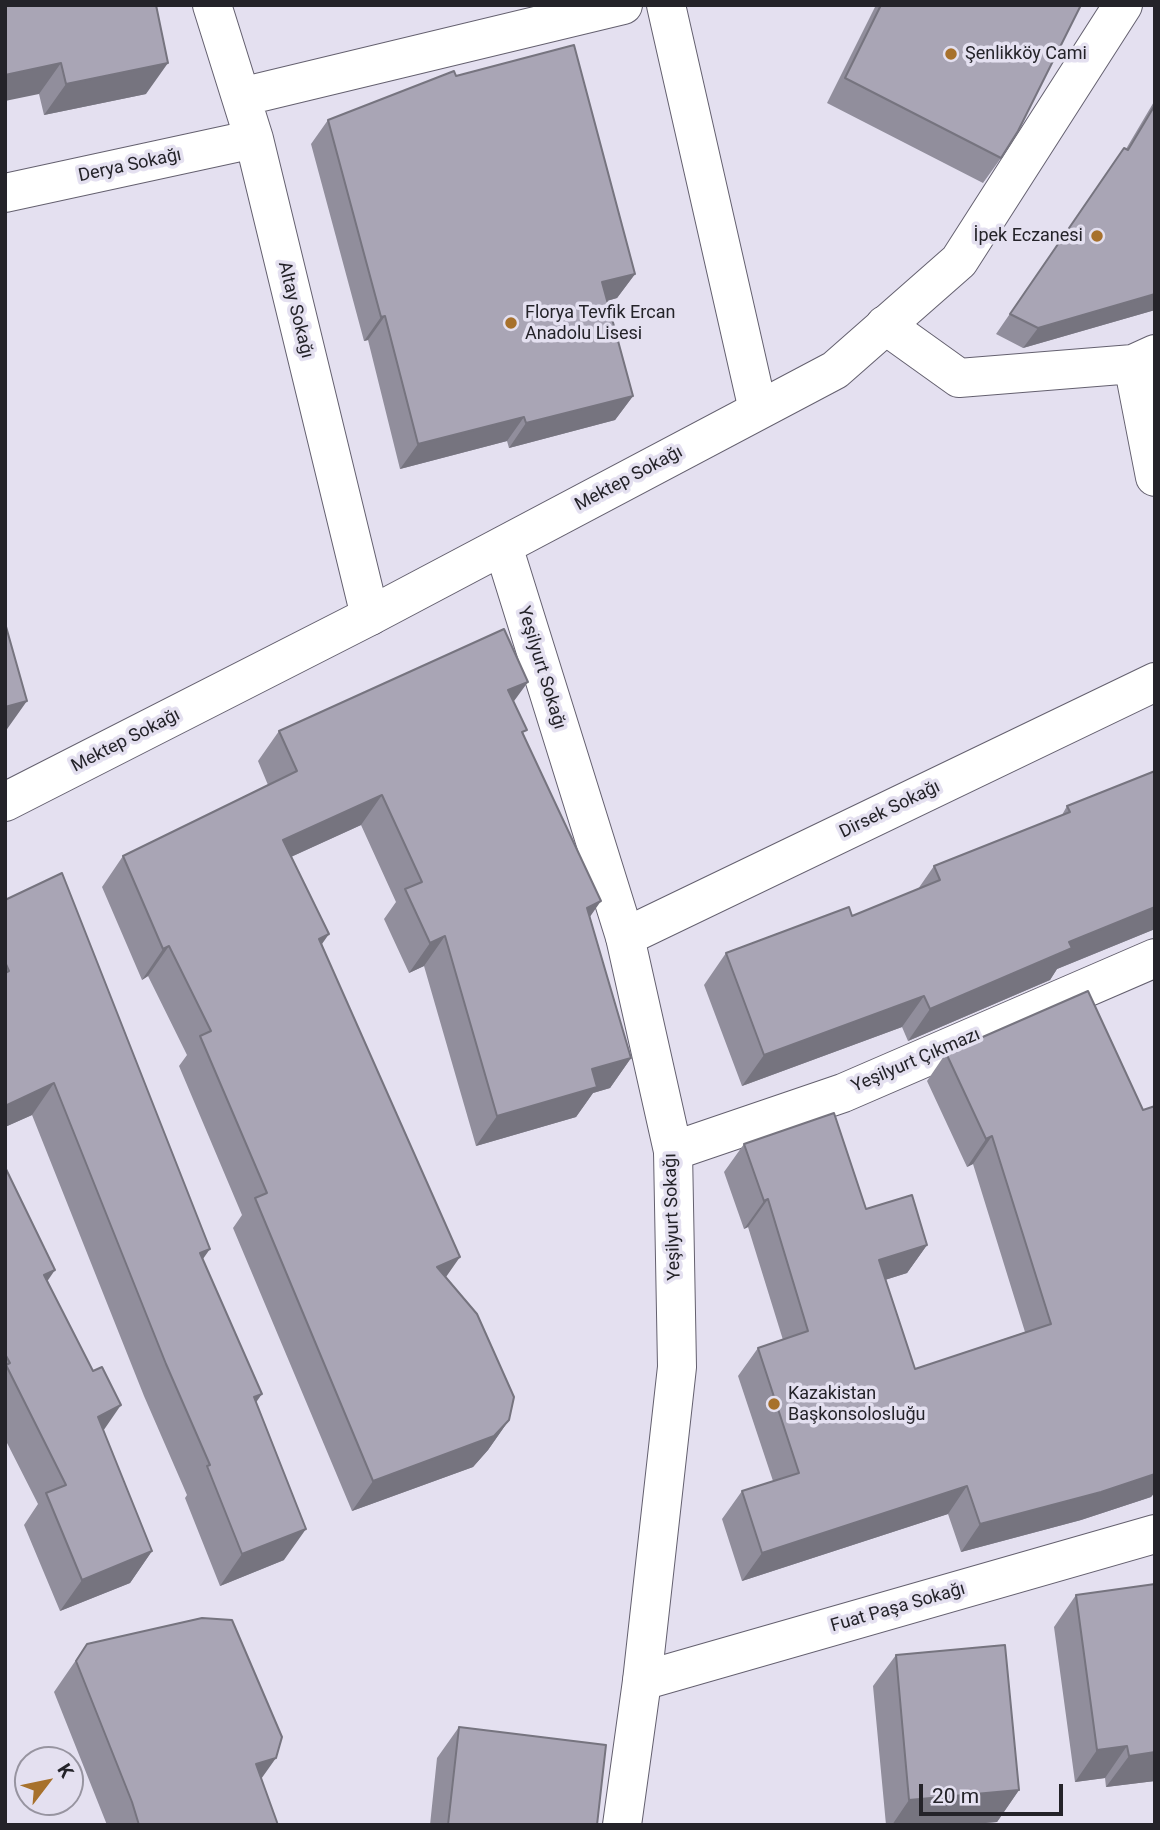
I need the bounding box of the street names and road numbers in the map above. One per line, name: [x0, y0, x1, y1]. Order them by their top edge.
street label: Derya Sokağı: [77, 145, 183, 187]
street label: Altay Sokağı: [273, 259, 317, 361]
street label: Mektep Sokağı: [571, 442, 687, 516]
street label: Yeşilyurt Sokağı: [512, 604, 570, 732]
street label: Mektep Sokağı: [68, 704, 184, 778]
street label: Dirsek Sokağı: [836, 776, 944, 844]
street label: Yeşilyurt Çıkmazı: [849, 1024, 983, 1098]
street label: Yeşilyurt Sokağı: [660, 1153, 686, 1281]
street label: Fuat Paşa Sokağı: [828, 1578, 968, 1638]

